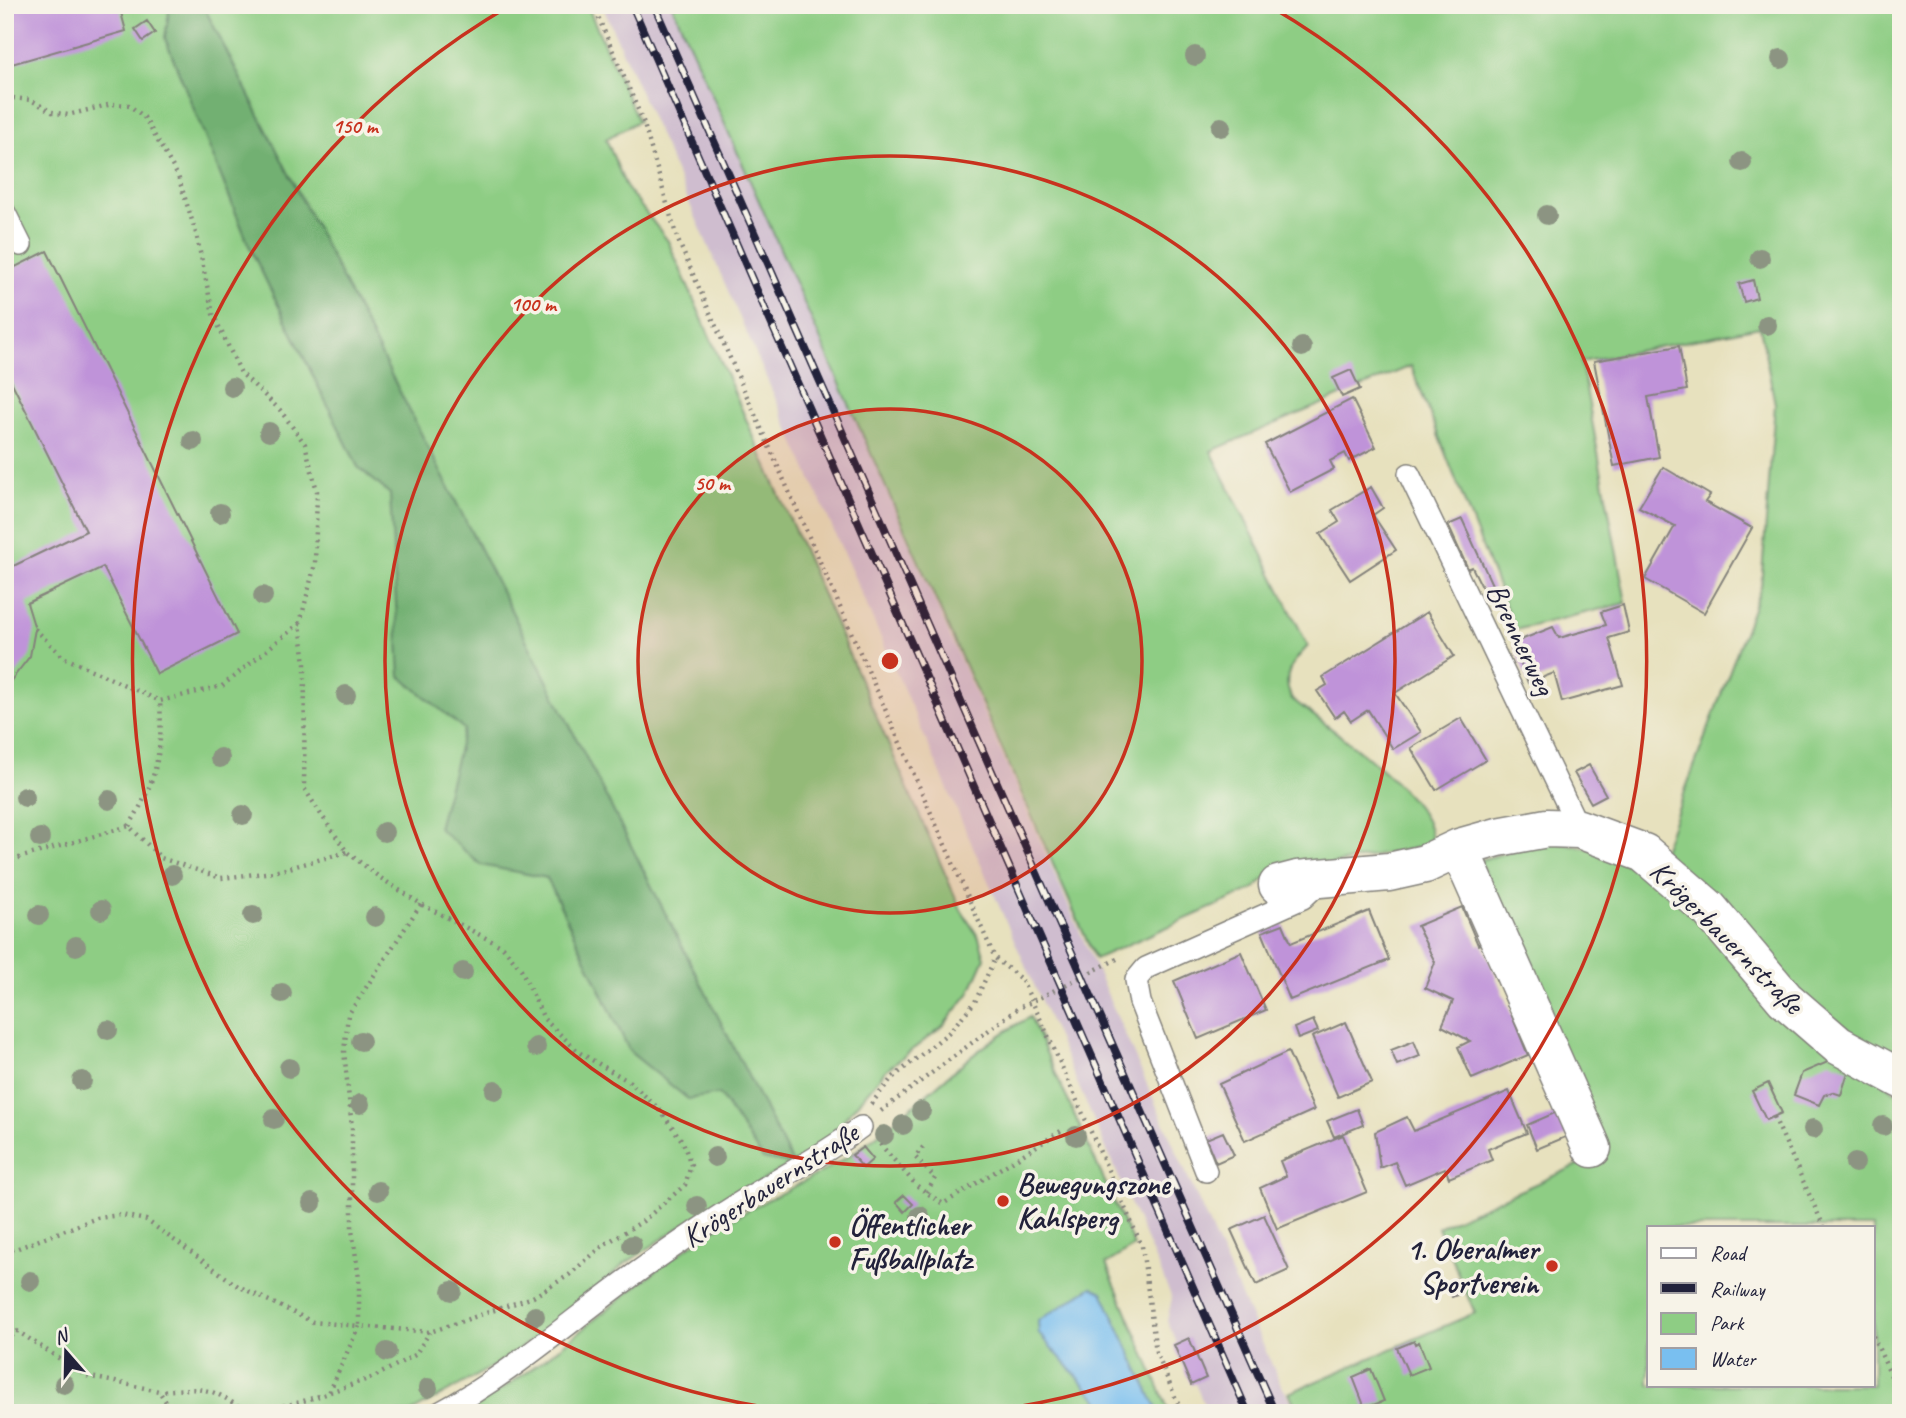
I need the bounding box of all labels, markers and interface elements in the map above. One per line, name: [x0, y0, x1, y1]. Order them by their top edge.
text: 150 m: [332, 113, 380, 139]
text: 100 m: [510, 291, 558, 317]
text: 50 m: [694, 470, 732, 496]
street label: Brennerweg: [1478, 577, 1565, 703]
centre of rings: [878, 649, 902, 673]
street label: Krögerbauernstraße: [1642, 852, 1814, 1024]
street label: Krögerbauernstraße: [675, 1113, 867, 1256]
place label: Bewegungszone Kahlsperg: [1017, 1165, 1172, 1237]
marker: Bewegungszone Kahlsperg: [995, 1193, 1011, 1209]
place label: Öffentlicher Fußballplatz: [849, 1206, 975, 1278]
legend: [1647, 1226, 1874, 1386]
place label: 1. Oberalmer Sportverein: [1406, 1230, 1541, 1302]
marker: Öffentlicher Fußballplatz: [827, 1234, 843, 1250]
text: Road: [1710, 1240, 1749, 1266]
marker: 1. Oberalmer Sportverein: [1544, 1258, 1560, 1274]
text: Railway: [1710, 1276, 1766, 1302]
text: Park: [1710, 1310, 1745, 1336]
north arrow: [32, 1316, 102, 1386]
text: N: [51, 1323, 73, 1350]
text: Water: [1710, 1346, 1757, 1372]

